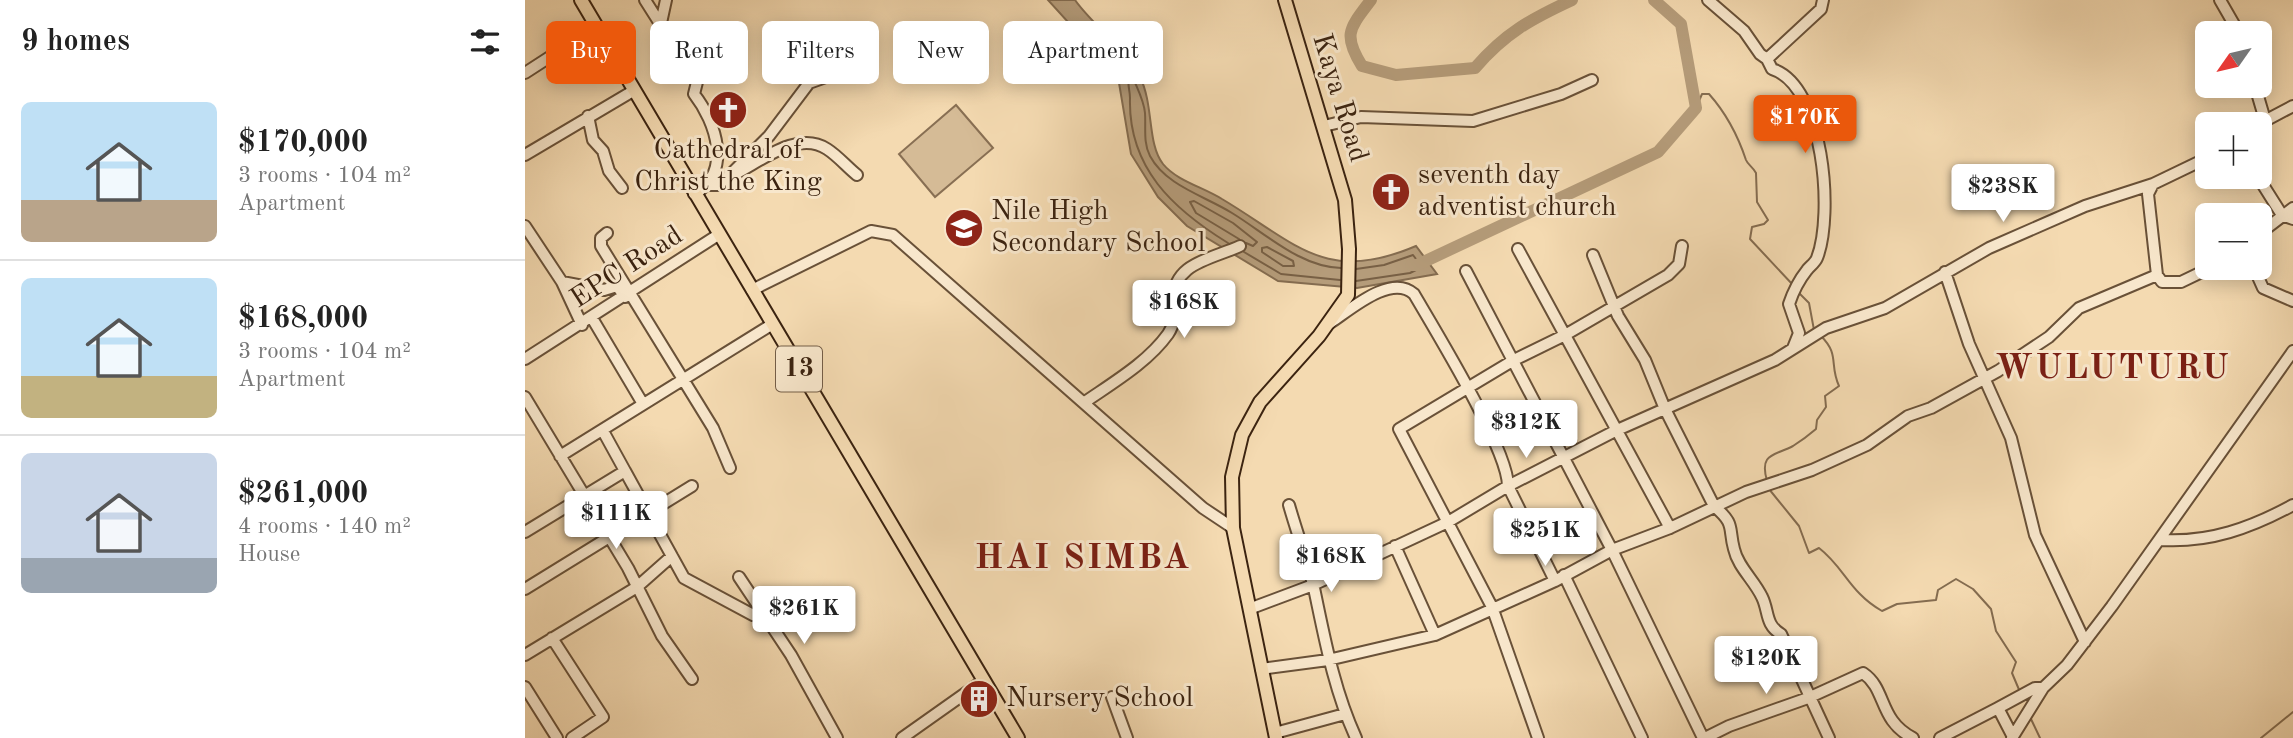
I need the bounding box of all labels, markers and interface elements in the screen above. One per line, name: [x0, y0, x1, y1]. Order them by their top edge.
chip: Buy: [546, 21, 636, 84]
chip: Rent: [650, 21, 748, 84]
chip: Filters: [762, 21, 879, 84]
chip: New: [893, 21, 989, 84]
chip: Apartment: [1003, 21, 1163, 84]
north arrow: [2195, 21, 2271, 98]
map controls: [2195, 21, 2272, 280]
icon: filters: [466, 23, 504, 61]
text: 9 homes: [21, 27, 130, 57]
street label: Kaya Road: [1306, 31, 1372, 165]
church icon: Cathedral of Christ the King: [707, 89, 749, 131]
pin: $170K: [1756, 96, 1854, 155]
text: $170K: [1769, 106, 1841, 129]
button: +: [2195, 112, 2272, 189]
text: $170,000: [238, 128, 368, 158]
icon: home: [77, 130, 161, 214]
place label: Cathedral of Christ the King: [634, 137, 822, 197]
place label: seventh day adventist church: [1418, 162, 1616, 222]
text: 3 rooms · 104 m²: [238, 164, 411, 187]
pin: $238K: [1954, 164, 2052, 224]
church icon: seventh day adventist church: [1370, 171, 1412, 213]
text: $238K: [1967, 175, 2039, 198]
text: Apartment: [238, 192, 346, 215]
place label: Nile High Secondary School: [991, 198, 1205, 258]
button: −: [2195, 203, 2272, 280]
school or university icon: Nile High Secondary School: [943, 207, 985, 249]
street label: EPC Road: [566, 222, 688, 314]
pin: $168K: [1135, 280, 1233, 340]
text: $168K: [1148, 291, 1220, 314]
text: $168,000: [238, 304, 368, 334]
icon: home: [77, 306, 161, 390]
text: 3 rooms · 104 m²: [238, 340, 411, 363]
road number: 13: [776, 346, 822, 392]
district label: WULUTURU: [1995, 351, 2231, 386]
text: Apartment: [238, 368, 346, 391]
pin: $312K: [1477, 400, 1575, 460]
text: $312K: [1490, 411, 1562, 434]
text: $261,000: [238, 479, 368, 509]
icon: home: [77, 481, 161, 565]
pin: $111K: [567, 491, 665, 551]
text: $111K: [580, 502, 652, 525]
pin: $251K: [1496, 508, 1594, 568]
text: 4 rooms · 140 m²: [238, 515, 411, 538]
text: $251K: [1509, 519, 1581, 542]
pin: $168K: [1282, 534, 1380, 594]
district label: HAI SIMBA: [975, 541, 1191, 576]
text: House: [238, 543, 300, 566]
text: $168K: [1295, 545, 1367, 568]
pin: $261K: [755, 586, 853, 646]
text: $261K: [768, 597, 840, 620]
pin: $120K: [1717, 636, 1815, 696]
text: $120K: [1730, 647, 1802, 670]
building icon: Nursery School: [958, 678, 1000, 720]
place label: Nursery School: [1006, 685, 1193, 713]

